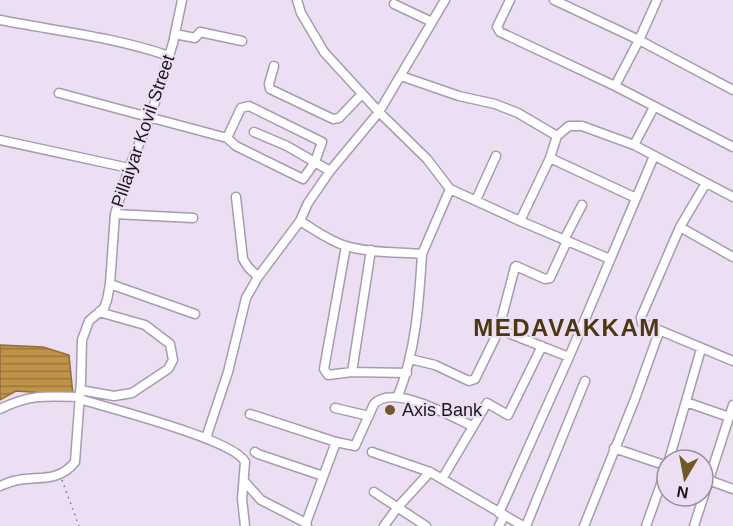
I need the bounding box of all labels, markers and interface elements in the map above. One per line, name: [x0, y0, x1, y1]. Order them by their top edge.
street label: Pillaiyar Kovil Street: [107, 52, 179, 210]
district label: MEDAVAKKAM: [473, 314, 661, 341]
place label: Axis Bank: [402, 400, 483, 420]
marker: Axis Bank: [383, 403, 397, 417]
north arrow: [655, 448, 715, 508]
text: N: [675, 483, 690, 502]

